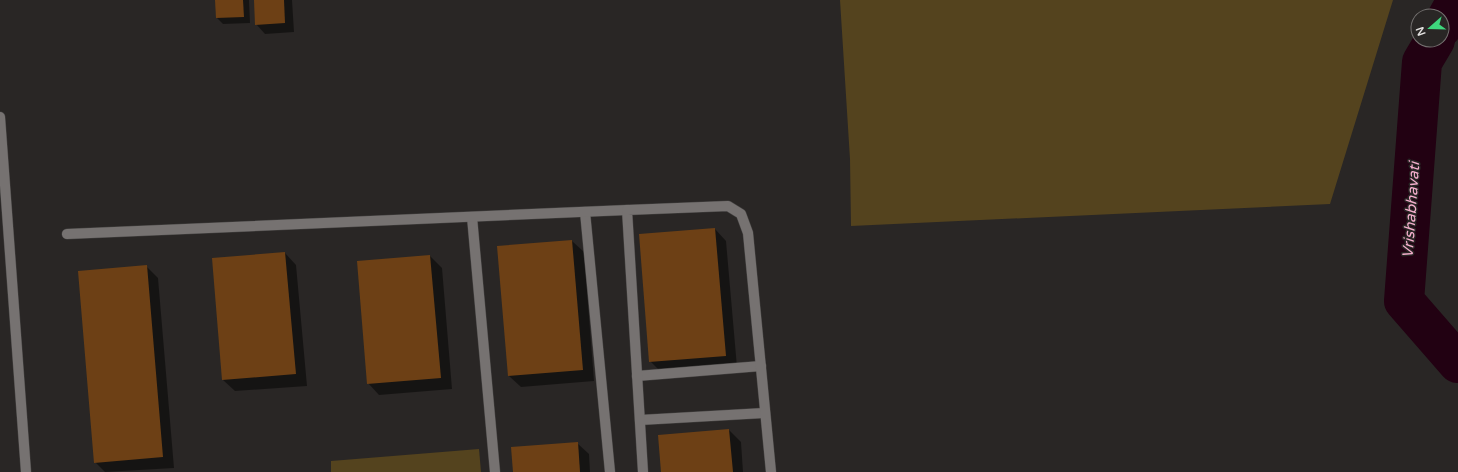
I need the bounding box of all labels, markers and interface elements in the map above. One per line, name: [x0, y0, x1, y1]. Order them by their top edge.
north arrow: [1410, 8, 1450, 48]
text: N: [1413, 25, 1429, 38]
water label: Vrishabhavati: [1399, 159, 1424, 259]

